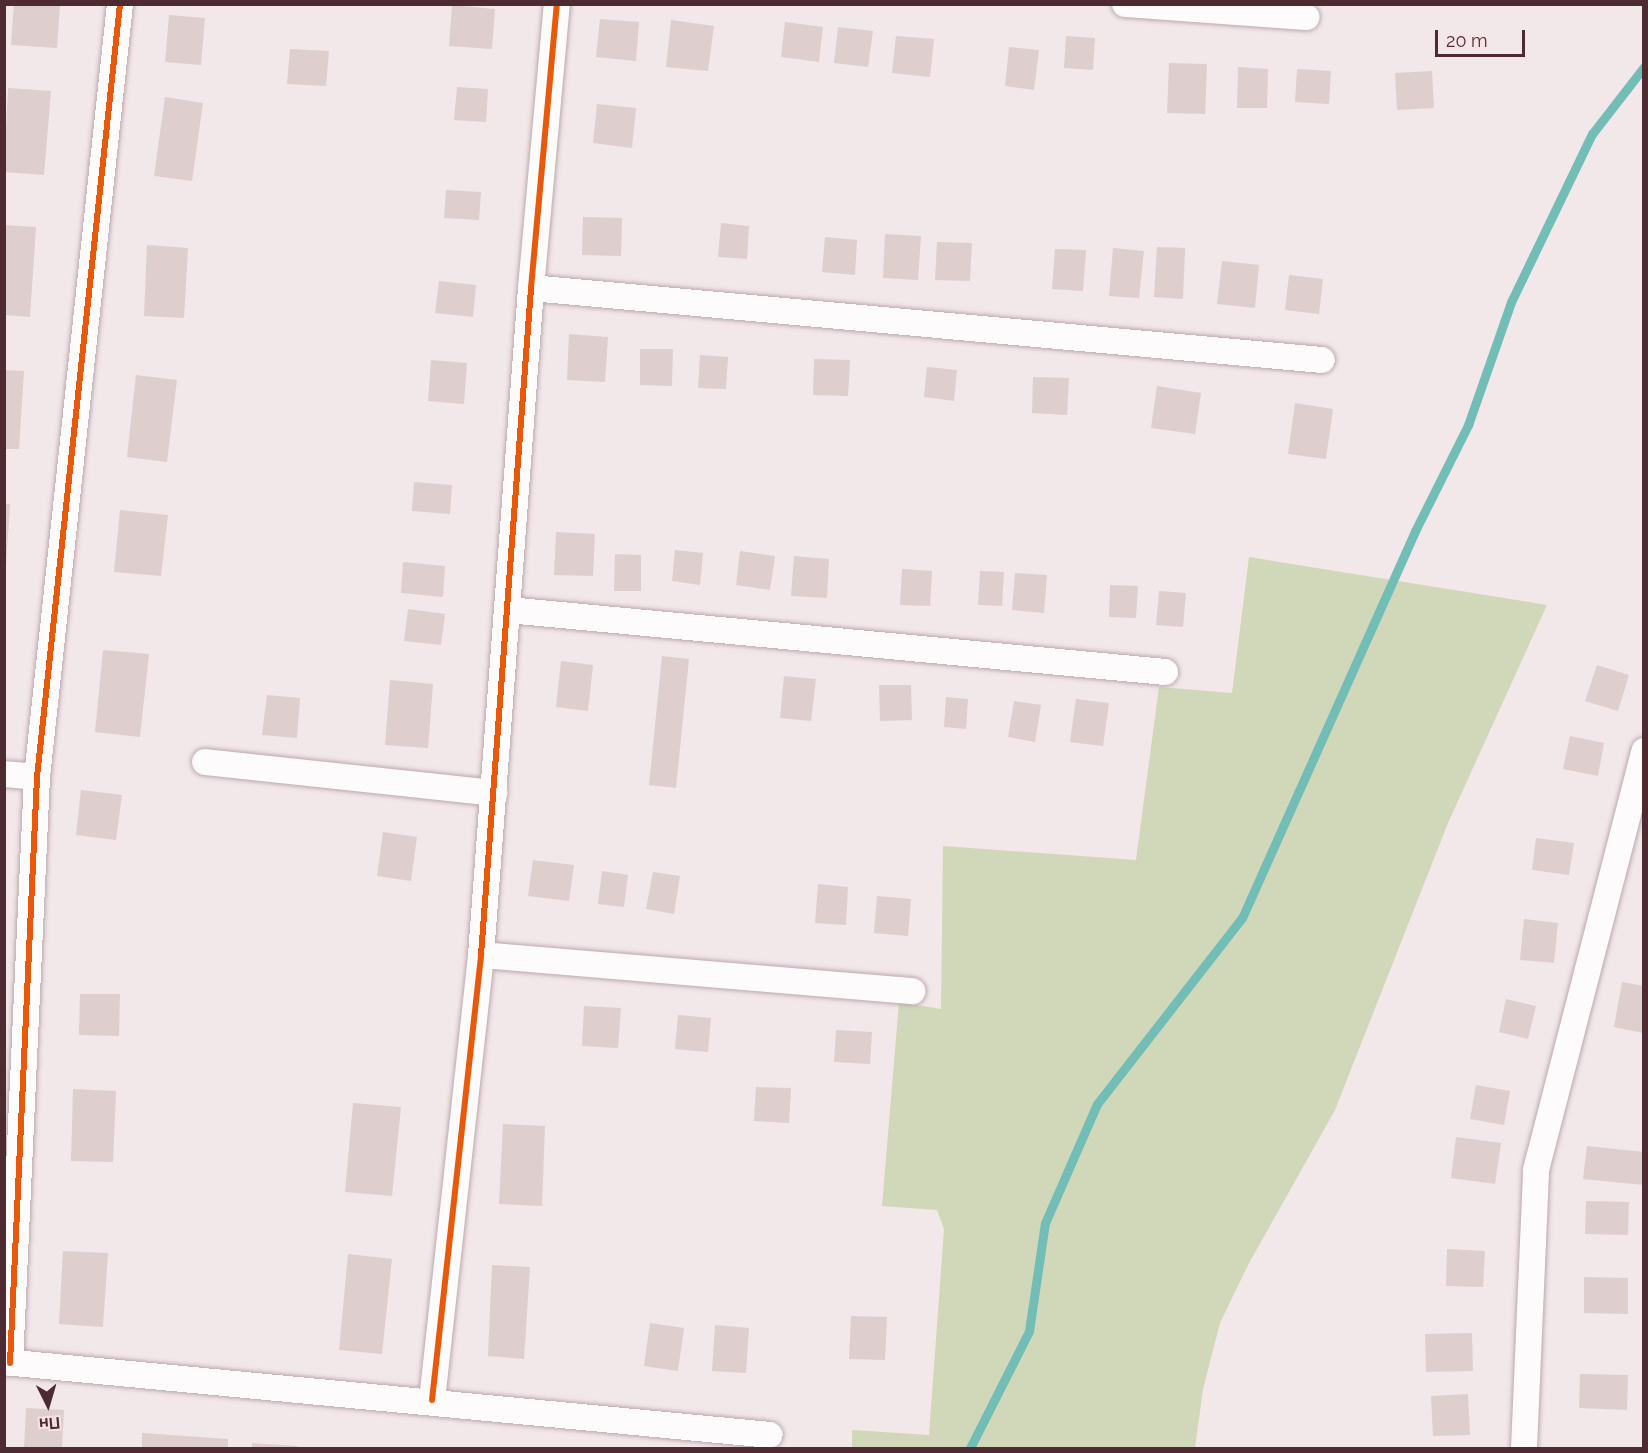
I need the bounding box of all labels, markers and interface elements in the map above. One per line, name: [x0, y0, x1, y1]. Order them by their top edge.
scale bar: [1438, 18, 1528, 56]
text: 20 m: [1446, 30, 1488, 51]
north arrow: [18, 1375, 78, 1435]
text: Пн: [38, 1413, 61, 1434]

